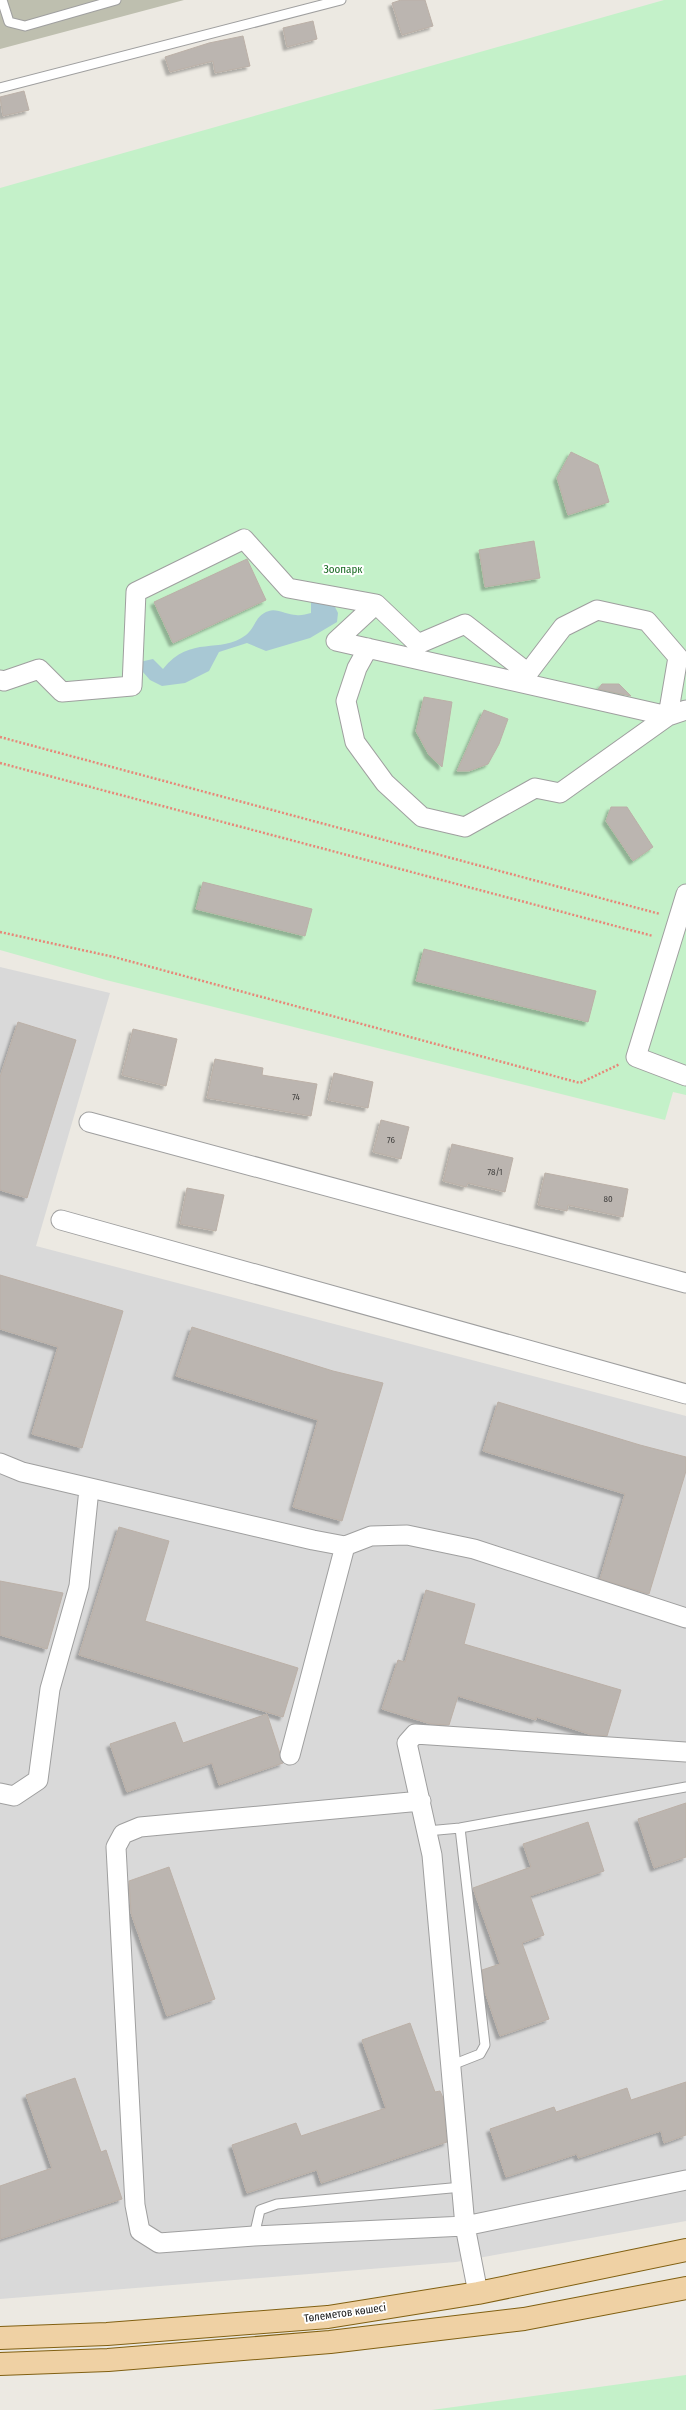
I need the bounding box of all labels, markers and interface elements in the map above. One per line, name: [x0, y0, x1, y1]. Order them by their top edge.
park label: Зоопарк: [323, 563, 363, 576]
house number: 74: [292, 1092, 300, 1102]
house number: 76: [387, 1135, 395, 1145]
house number: 78/1: [487, 1167, 503, 1177]
house number: 80: [603, 1194, 613, 1204]
street label: Төлеметов көшесі: [303, 2301, 387, 2325]

